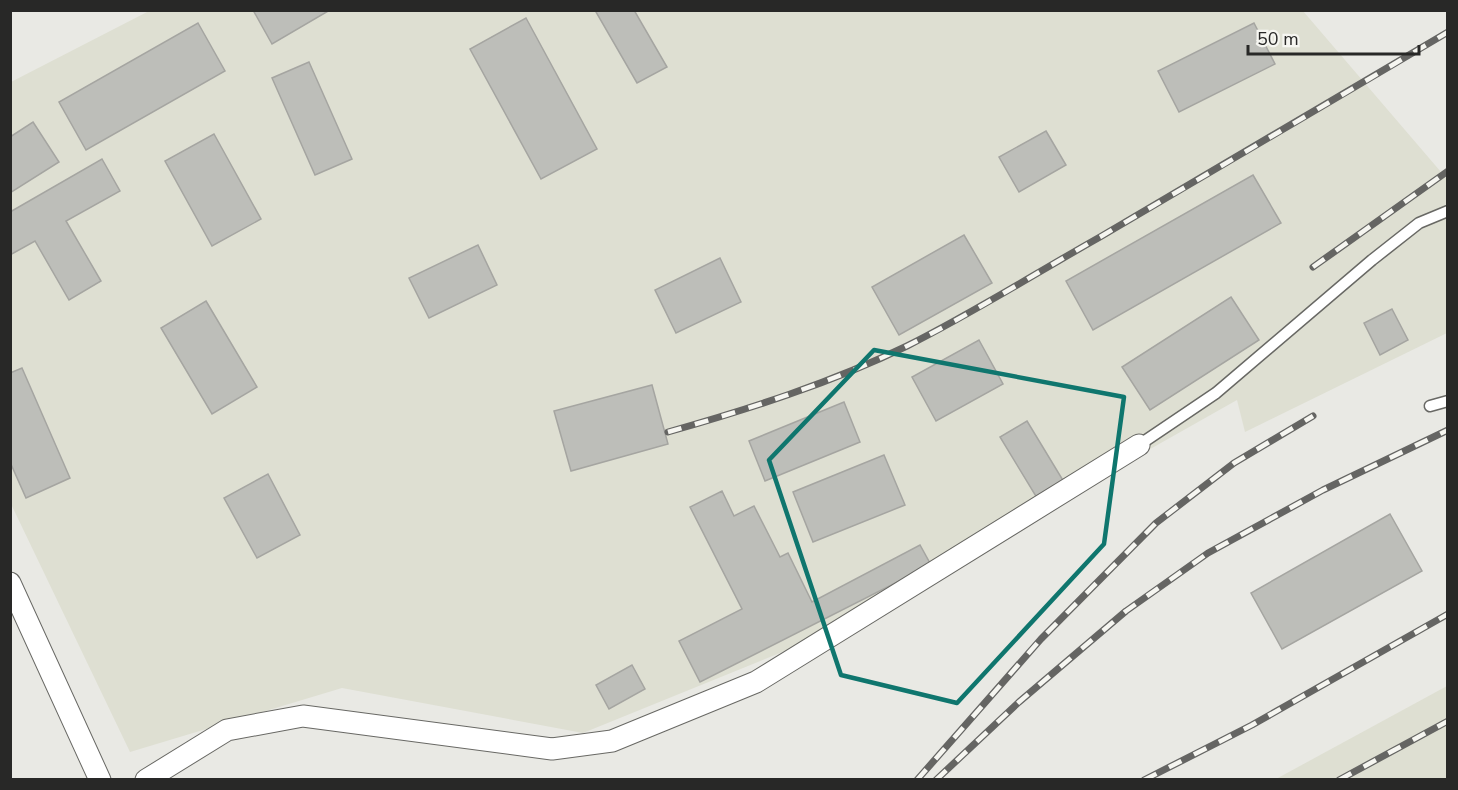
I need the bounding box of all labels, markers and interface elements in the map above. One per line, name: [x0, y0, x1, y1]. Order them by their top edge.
scale bar: [1248, 18, 1419, 56]
text: 50 m: [1257, 27, 1299, 51]

